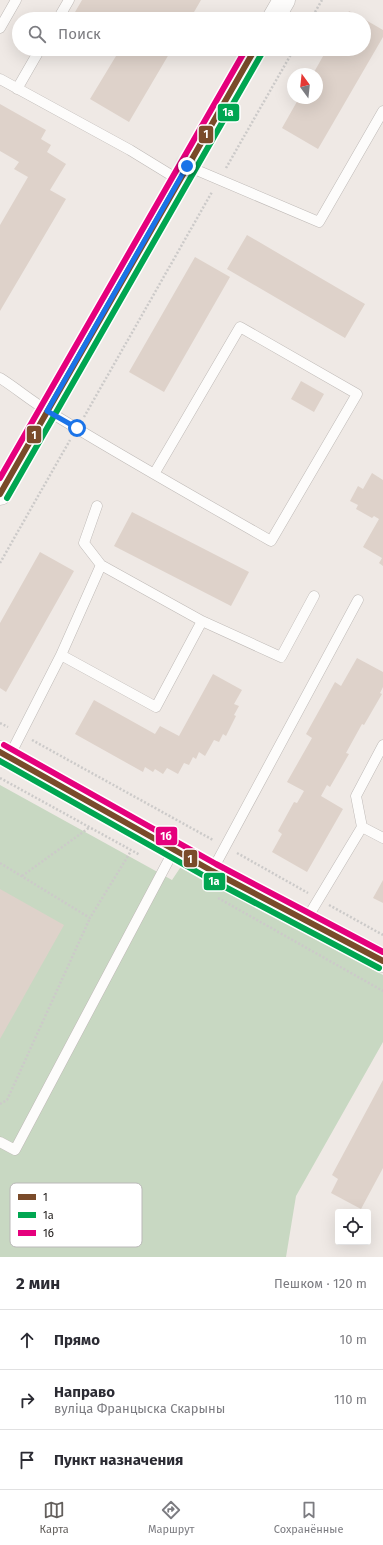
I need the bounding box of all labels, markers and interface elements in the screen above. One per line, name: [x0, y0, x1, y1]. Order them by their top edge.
search box: [12, 12, 371, 56]
icon: search: [26, 23, 48, 45]
text: Поиск: [58, 25, 101, 43]
north arrow: [287, 68, 323, 104]
line badge: 1а: [217, 103, 240, 122]
text: 1а: [222, 106, 234, 119]
line badge: 1: [198, 125, 214, 144]
text: 1: [203, 128, 209, 141]
route end: [178, 157, 196, 175]
route start: [68, 419, 86, 437]
line badge: 1: [26, 425, 42, 444]
text: 1: [31, 429, 37, 442]
line badge: 1б: [155, 826, 178, 846]
text: 1б: [160, 830, 172, 843]
line badge: 1: [183, 849, 198, 868]
text: 1: [187, 853, 193, 866]
line badge: 1а: [203, 872, 226, 891]
text: 1а: [208, 875, 220, 888]
legend: [10, 1183, 142, 1247]
text: 1: [43, 1191, 48, 1204]
text: 1а: [43, 1209, 54, 1222]
map controls: [335, 1209, 371, 1245]
button: locate: [335, 1209, 371, 1245]
text: 1б: [43, 1227, 54, 1240]
text: 2 мин: [16, 1273, 60, 1294]
text: Пешком · 120 m: [274, 1276, 367, 1291]
icon: ahead: [16, 1329, 38, 1351]
text: Прямо: [54, 1331, 100, 1349]
text: 10 m: [340, 1332, 367, 1347]
text: Направо: [54, 1383, 115, 1401]
icon: right: [16, 1389, 38, 1411]
text: 110 m: [334, 1392, 367, 1407]
text: вуліца Францыска Скарыны: [54, 1401, 225, 1416]
icon: arrive: [16, 1449, 38, 1471]
text: Пункт назначения: [54, 1451, 183, 1469]
tab: Карта: [40, 1499, 69, 1536]
tab: Маршрут: [148, 1499, 195, 1536]
tab: Сохранённые: [274, 1499, 343, 1536]

